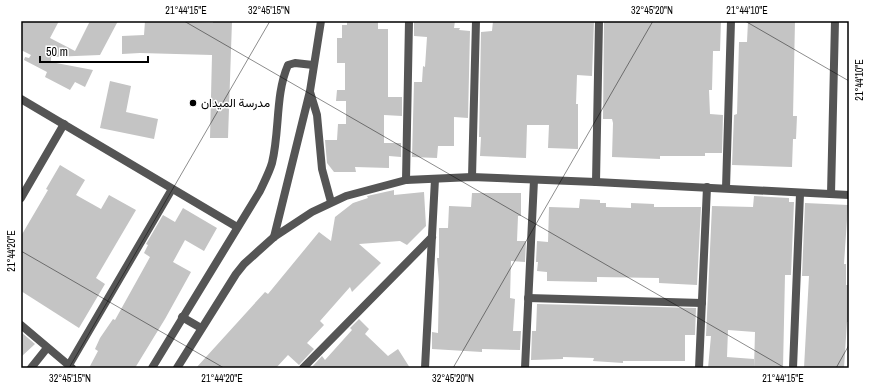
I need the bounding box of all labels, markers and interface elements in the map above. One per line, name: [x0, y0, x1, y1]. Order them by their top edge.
text: 21°44'15"E: [165, 4, 207, 17]
text: 32°45'15"N: [248, 4, 290, 17]
text: 32°45'20"N: [631, 4, 673, 17]
text: 21°44'10"E: [726, 4, 768, 17]
scale bar: [40, 38, 148, 64]
text: 50 m: [46, 44, 68, 60]
text: 21°44'10"E: [853, 59, 866, 101]
place label: مدرسة الميدان: [201, 95, 270, 111]
marker: مدرسة الميدان: [188, 98, 198, 108]
text: 21°44'20"E: [5, 230, 18, 272]
text: 32°45'15"N: [49, 372, 91, 385]
text: 21°44'20"E: [201, 372, 243, 385]
text: 32°45'20"N: [432, 372, 474, 385]
text: 21°44'15"E: [762, 372, 804, 385]

